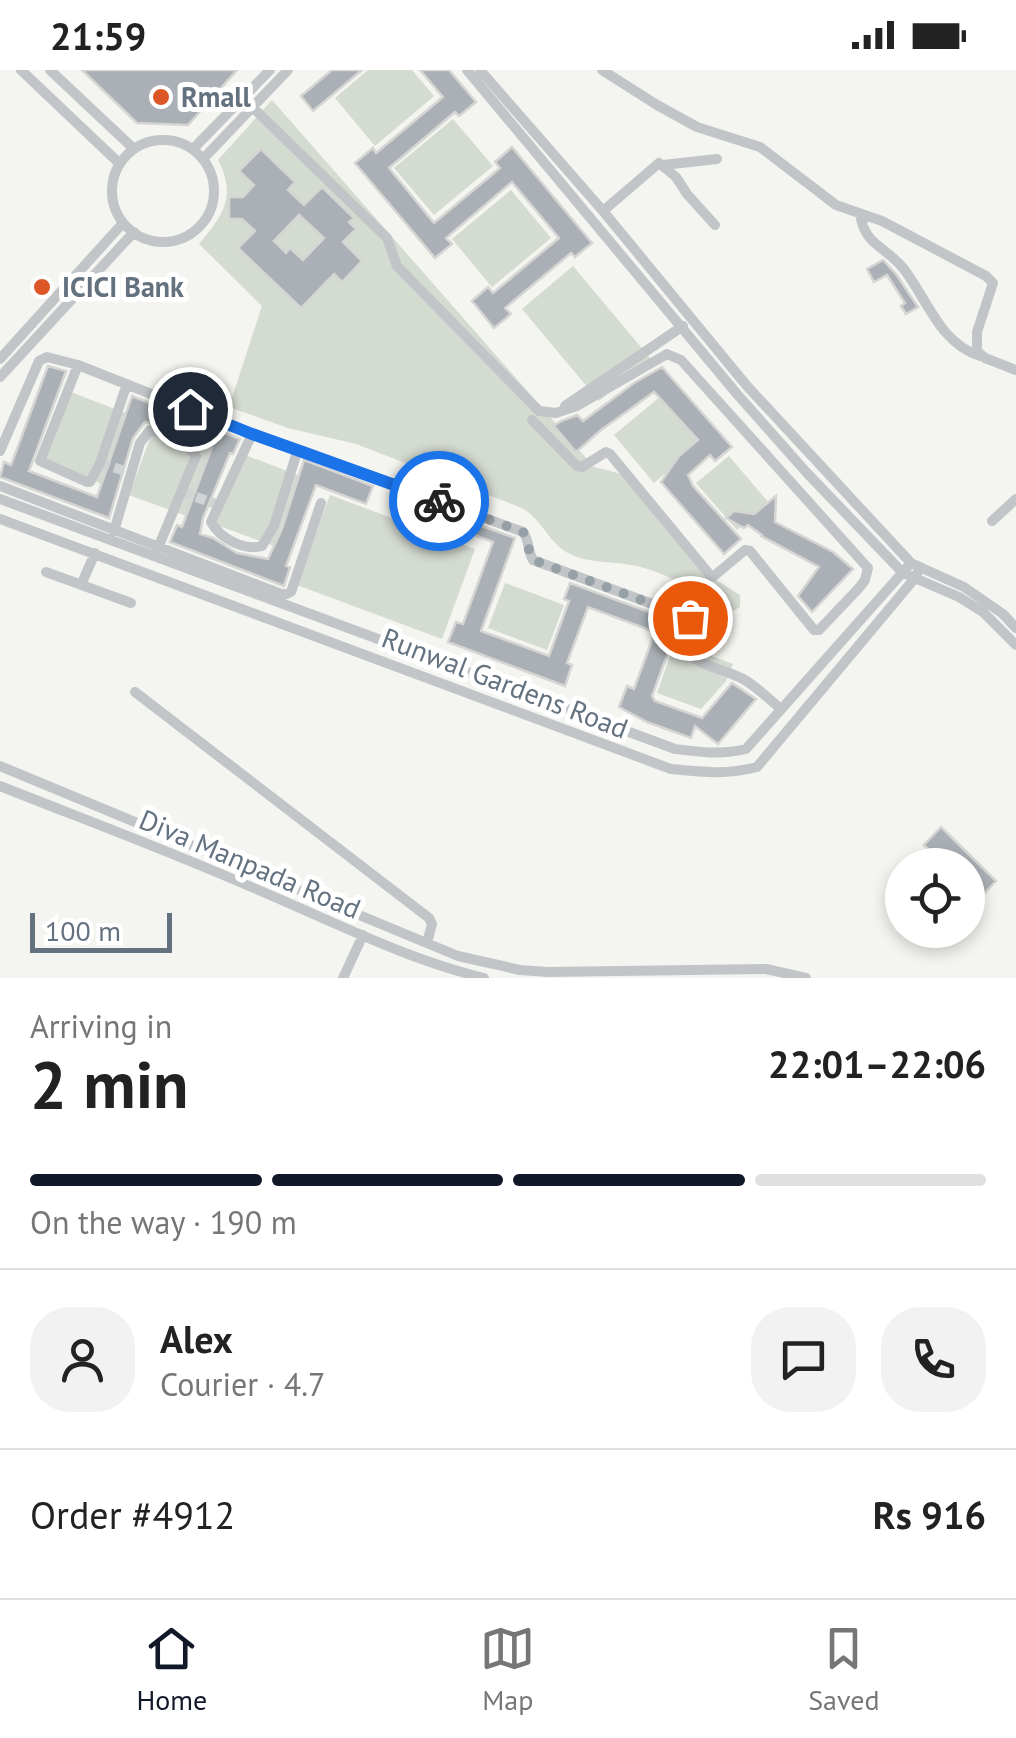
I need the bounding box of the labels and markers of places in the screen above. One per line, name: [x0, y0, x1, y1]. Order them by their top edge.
place label: Rmall: [181, 78, 252, 115]
marker: Rmall: [150, 86, 172, 108]
place label: ICICI Bank: [62, 268, 184, 305]
marker: ICICI Bank: [31, 276, 53, 298]
pin: [148, 367, 233, 452]
pin: [648, 576, 733, 661]

